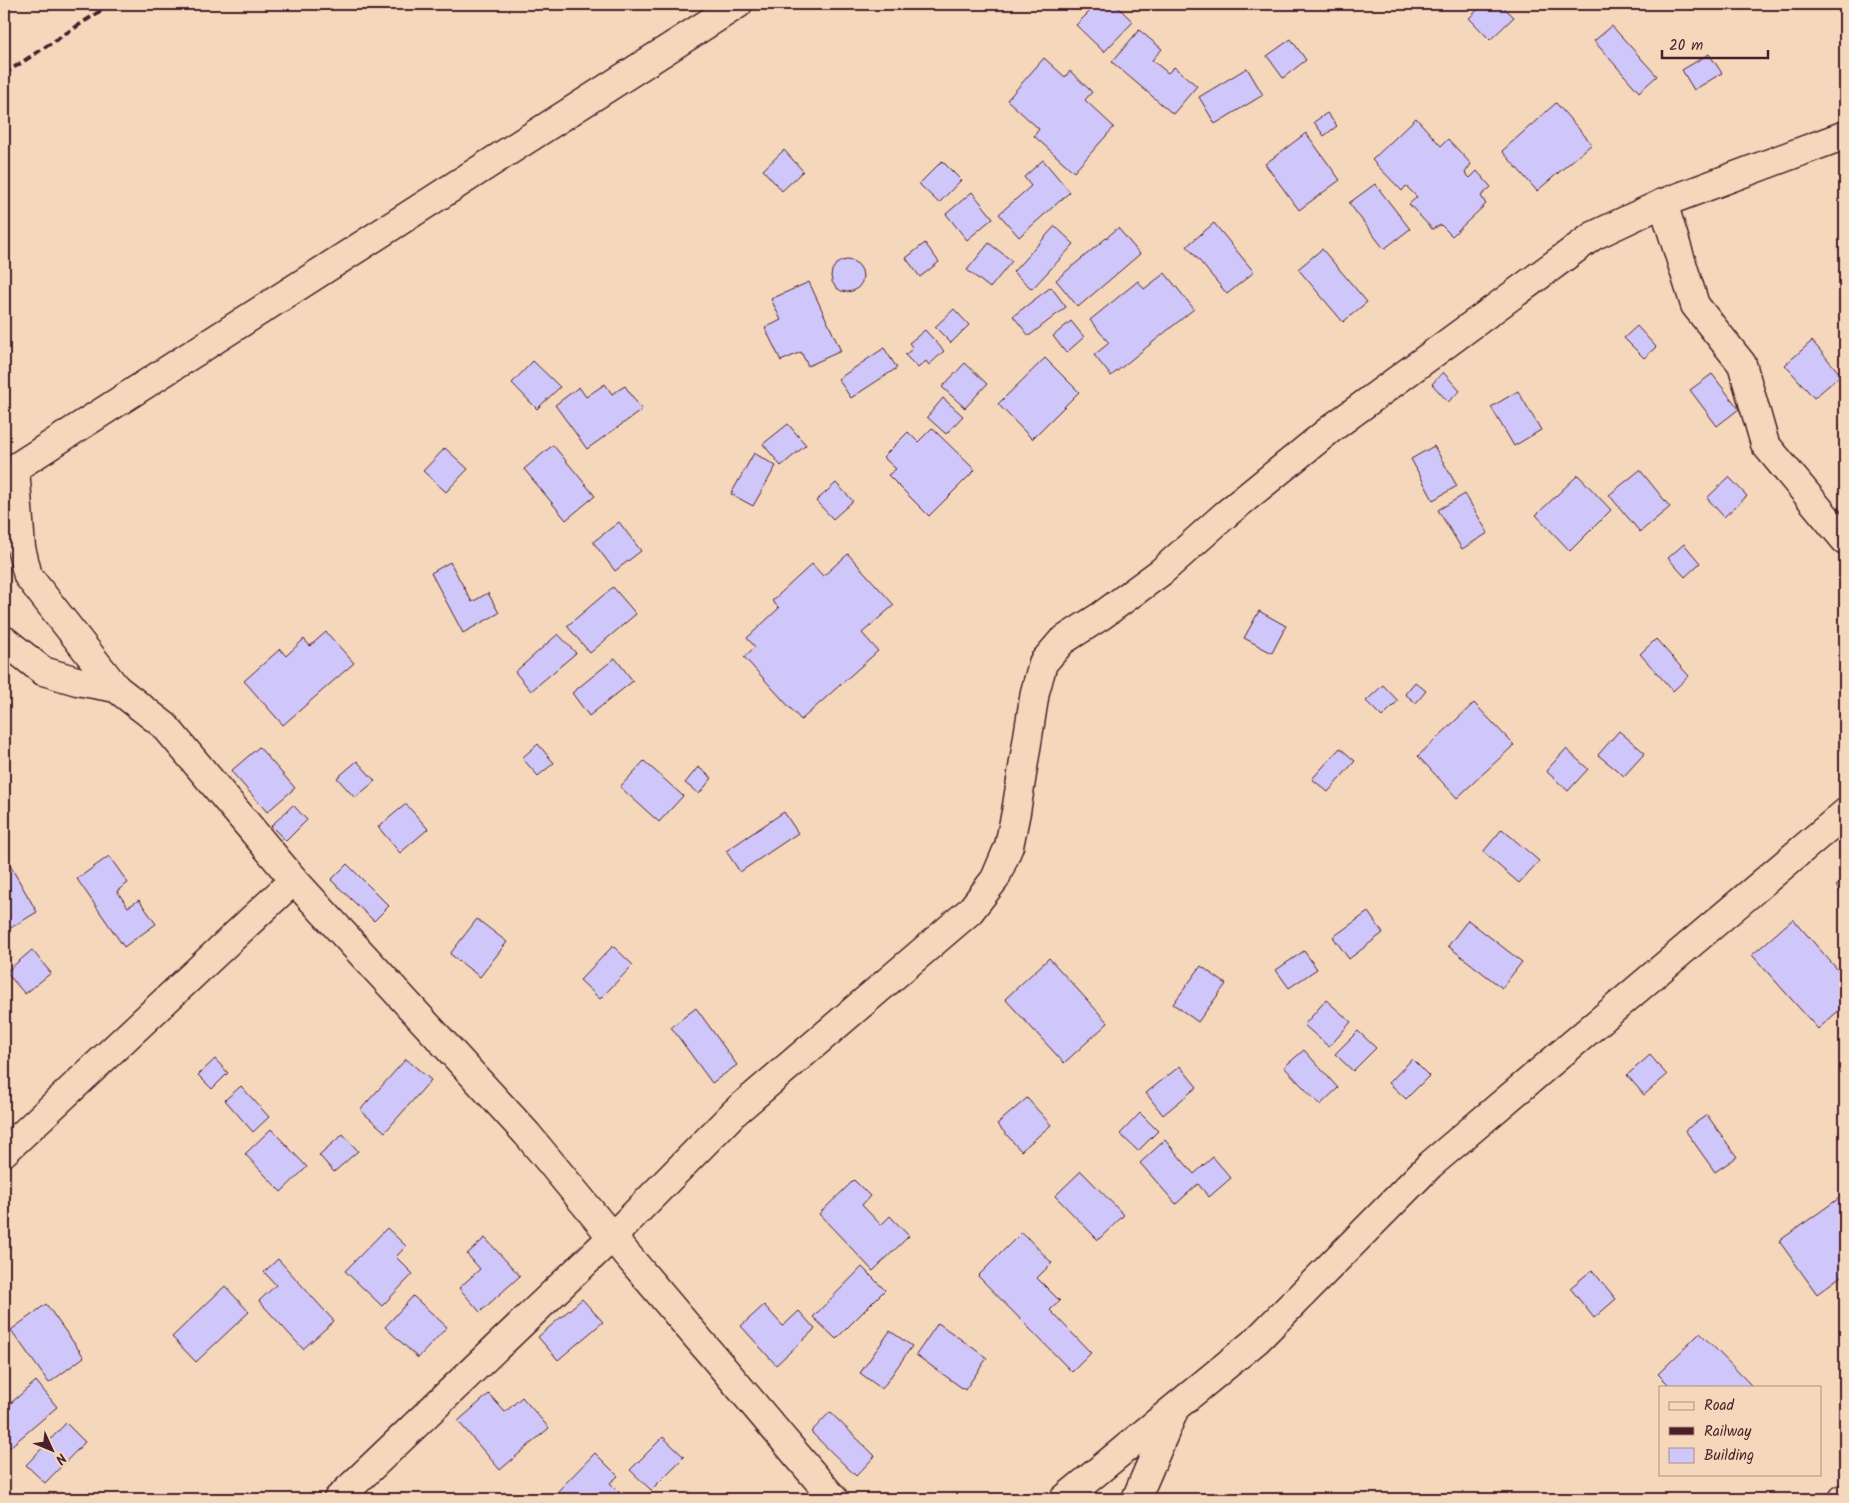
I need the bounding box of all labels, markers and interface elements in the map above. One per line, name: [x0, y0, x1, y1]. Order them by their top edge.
scale bar: [1662, 28, 1768, 60]
text: 20 m: [1669, 34, 1703, 58]
legend: [1659, 1386, 1822, 1476]
text: Road: [1704, 1394, 1735, 1418]
text: Railway: [1704, 1420, 1752, 1444]
north arrow: [28, 1426, 78, 1476]
text: Building: [1704, 1444, 1754, 1468]
text: N: [50, 1448, 72, 1469]

